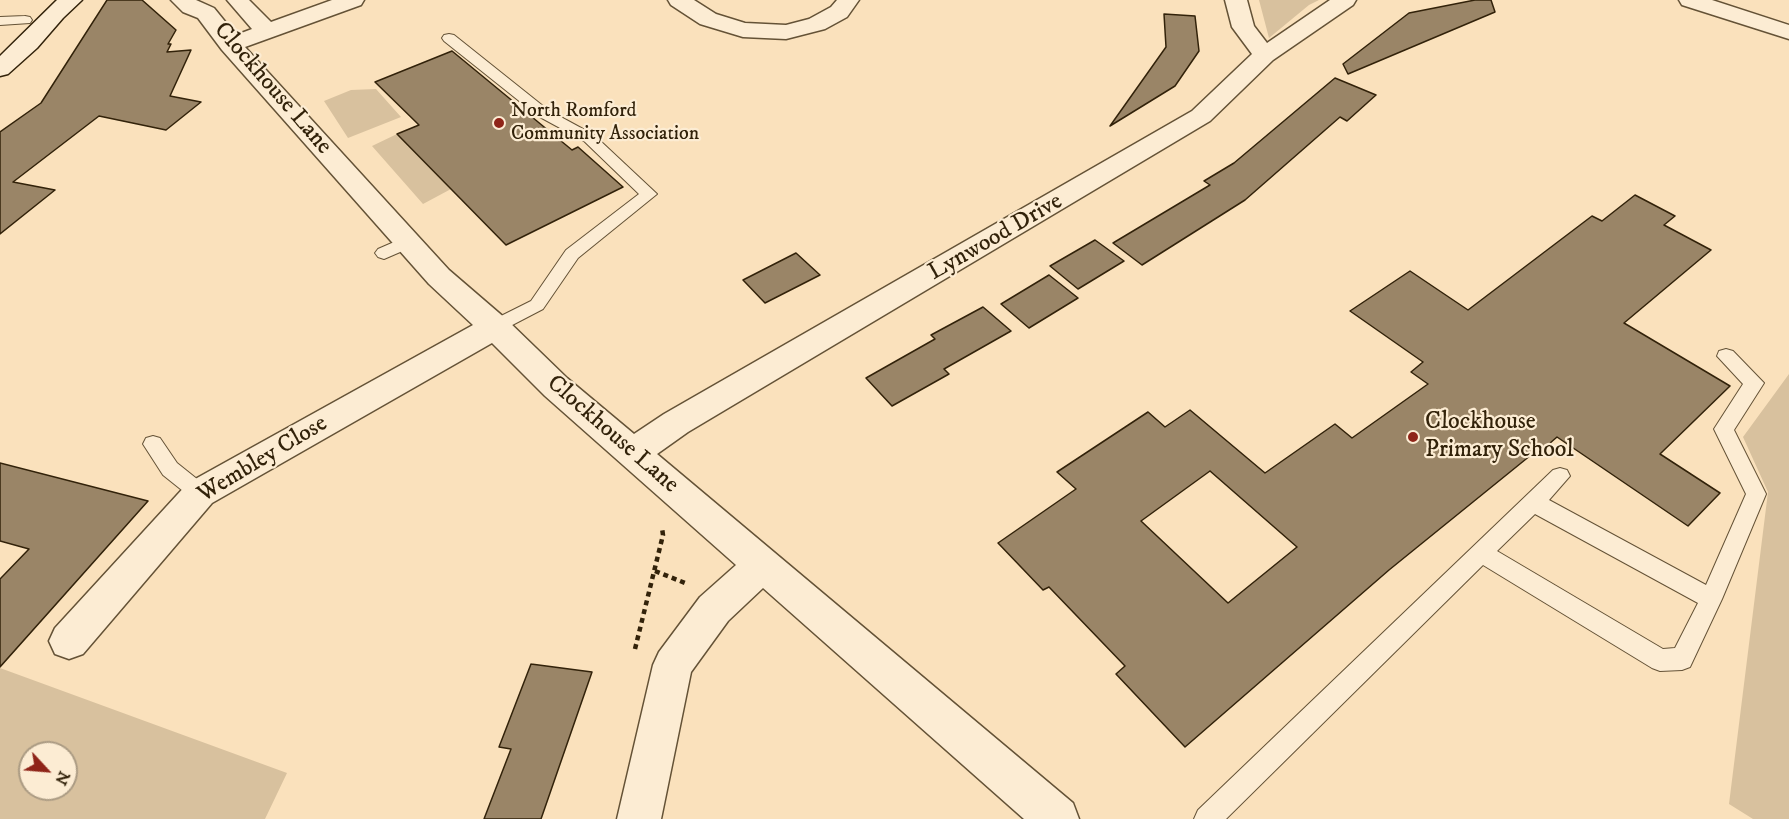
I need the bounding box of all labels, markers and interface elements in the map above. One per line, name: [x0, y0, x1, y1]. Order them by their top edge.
street label: Clockhouse Lane: [207, 17, 337, 161]
place label: North Romford Community Association: [511, 100, 699, 147]
marker: North Romford Community Association: [492, 116, 506, 130]
street label: Lynwood Drive: [924, 188, 1068, 288]
street label: Clockhouse Lane: [540, 370, 684, 500]
place label: Clockhouse Primary School: [1425, 409, 1574, 465]
street label: Wembley Close: [193, 410, 333, 510]
marker: Clockhouse Primary School: [1406, 430, 1420, 444]
north arrow: [18, 741, 78, 801]
text: N: [51, 768, 74, 788]

